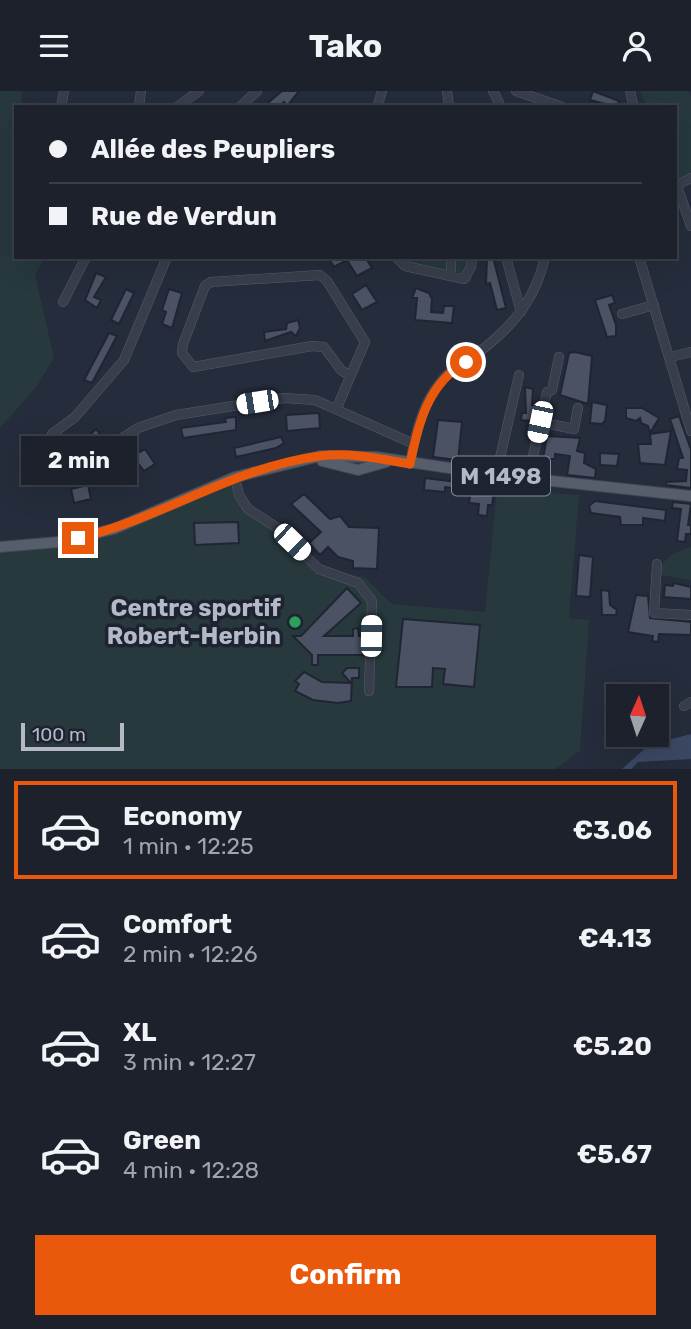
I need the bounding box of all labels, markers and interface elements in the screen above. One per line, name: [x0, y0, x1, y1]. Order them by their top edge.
icon: menu: [35, 27, 73, 65]
text: Tako: [309, 27, 382, 65]
icon: person: [618, 27, 656, 65]
text: Allée des Peupliers: [91, 134, 335, 165]
text: Rue de Verdun: [91, 201, 277, 232]
route start: [450, 346, 482, 378]
car: [235, 388, 280, 416]
car: [526, 399, 555, 445]
callout: 2 min: [20, 437, 136, 485]
text: 2 min: [48, 446, 110, 474]
road number: M 1498: [452, 457, 550, 495]
car: [270, 520, 315, 564]
route end: [62, 522, 94, 554]
place label: Centre sportif Robert-Herbin: [107, 594, 281, 650]
marker: Centre sportif Robert-Herbin: [287, 614, 303, 630]
car: [361, 615, 382, 657]
north arrow: [606, 684, 668, 747]
map controls: [606, 684, 669, 747]
scale bar: [21, 720, 124, 752]
text: 100 m: [32, 723, 86, 746]
icon: car: [39, 799, 102, 862]
text: Economy: [123, 801, 242, 832]
text: €3.06: [573, 815, 652, 846]
text: 1 min · 12:25: [123, 832, 254, 860]
icon: car: [39, 907, 102, 970]
text: Comfort: [123, 909, 232, 940]
text: €4.13: [578, 923, 652, 954]
text: 2 min · 12:26: [123, 940, 258, 968]
icon: car: [39, 1015, 102, 1078]
text: XL: [123, 1017, 156, 1048]
text: €5.20: [573, 1031, 652, 1062]
text: 3 min · 12:27: [123, 1048, 256, 1076]
icon: car: [39, 1123, 102, 1186]
text: Green: [123, 1125, 201, 1156]
text: €5.67: [577, 1139, 652, 1170]
text: 4 min · 12:28: [123, 1156, 259, 1184]
button: Confirm: [35, 1235, 656, 1315]

